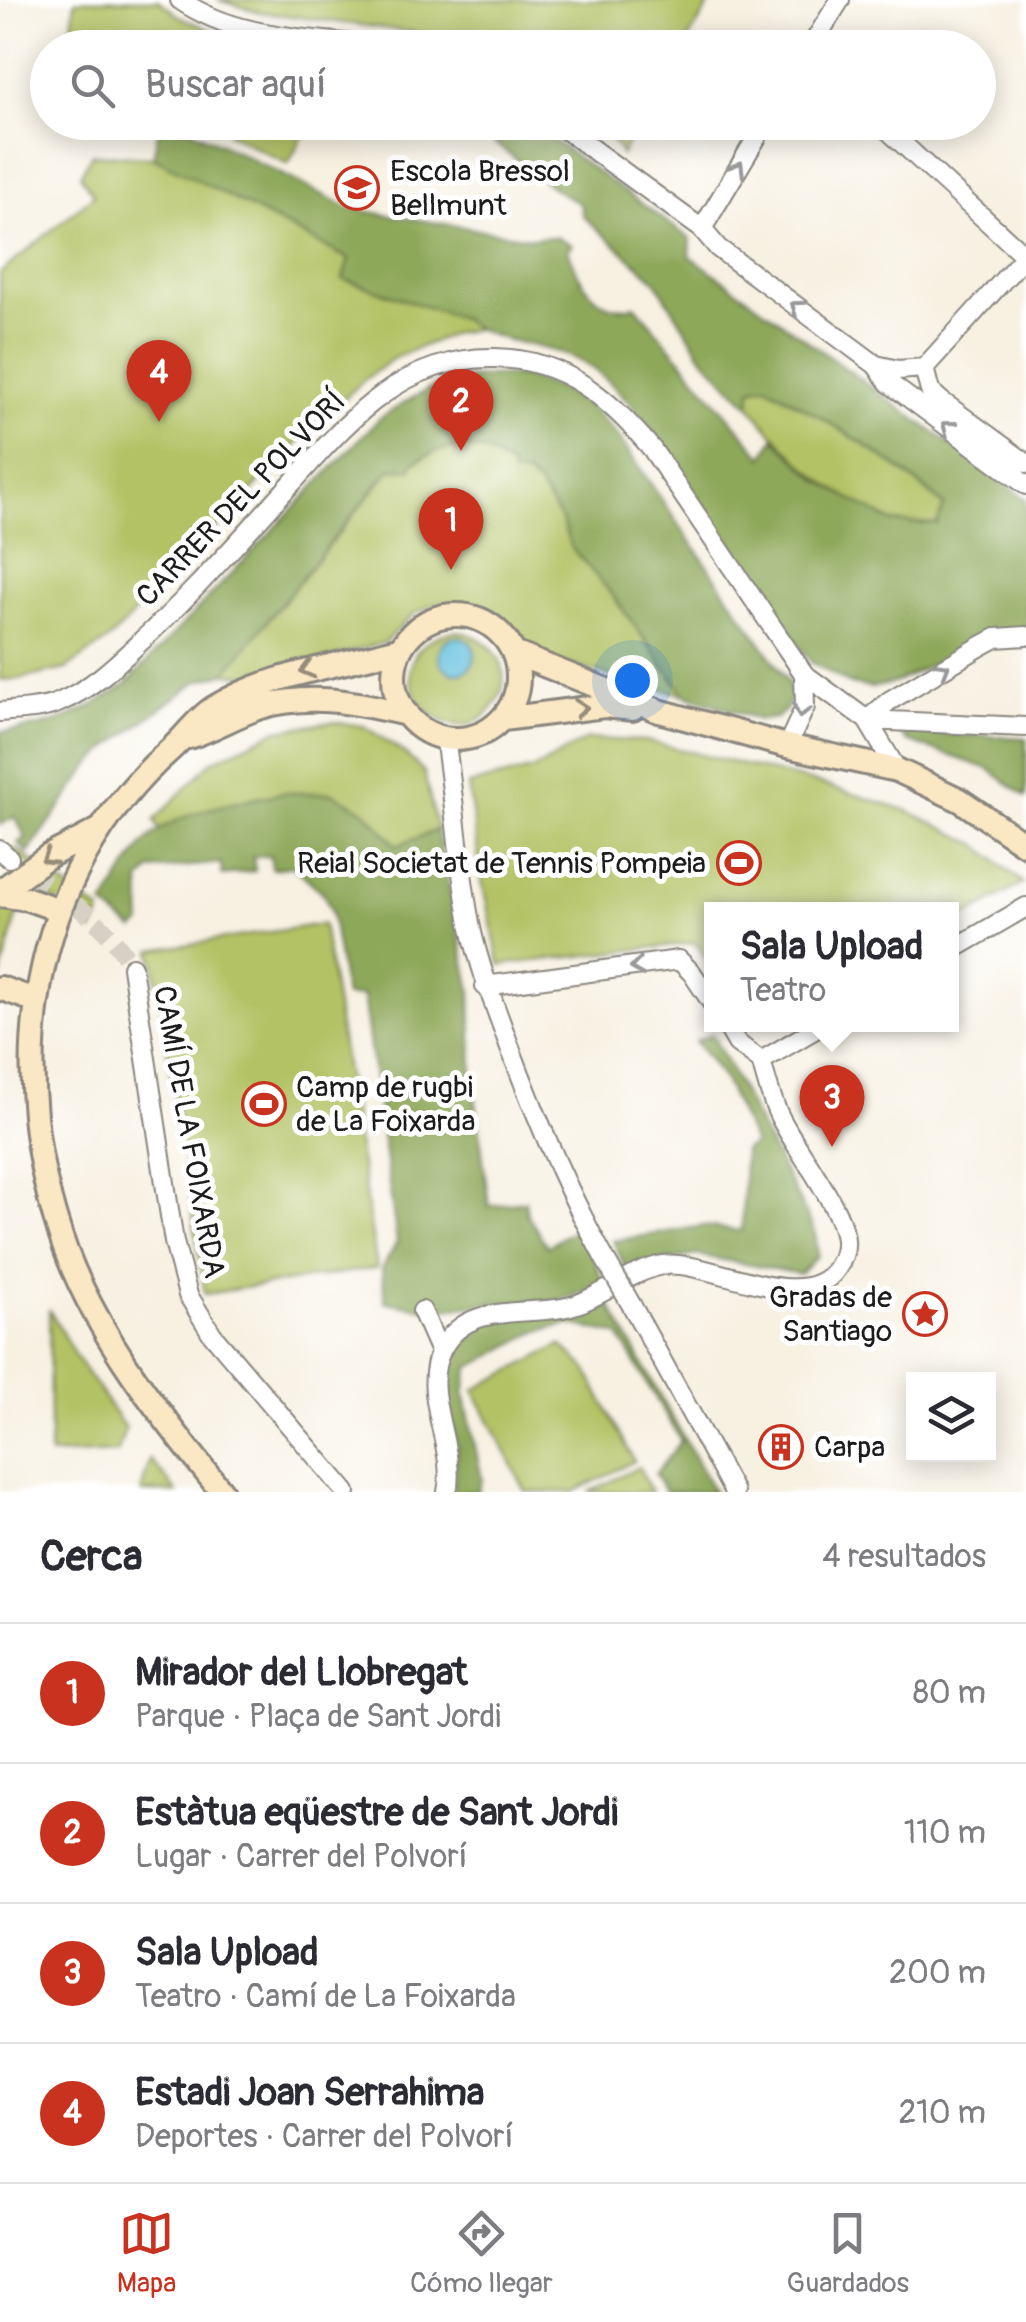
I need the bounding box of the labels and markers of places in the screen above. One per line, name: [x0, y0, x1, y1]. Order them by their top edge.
place label: Escola Bressol Bellmunt: [390, 153, 570, 224]
school or university icon: Escola Bressol Bellmunt: [334, 165, 380, 211]
pin: 4: [126, 340, 192, 422]
pin: 2: [428, 368, 494, 451]
pin: 1: [418, 488, 484, 570]
sports icon: Reial Societat de Tennis Pompeia: [716, 840, 762, 886]
place label: Reial Societat de Tennis Pompeia: [297, 845, 706, 882]
pin: 3: [800, 1064, 864, 1147]
place label: Camp de rugbi de La Foixarda: [296, 1069, 475, 1140]
sports icon: Camp de rugbi de La Foixarda: [241, 1081, 287, 1127]
place label: Gradas de Santiago: [769, 1279, 892, 1350]
place icon: Gradas de Santiago: [902, 1291, 948, 1337]
building icon: Carpa: [758, 1424, 804, 1470]
place label: Carpa: [814, 1429, 885, 1466]

